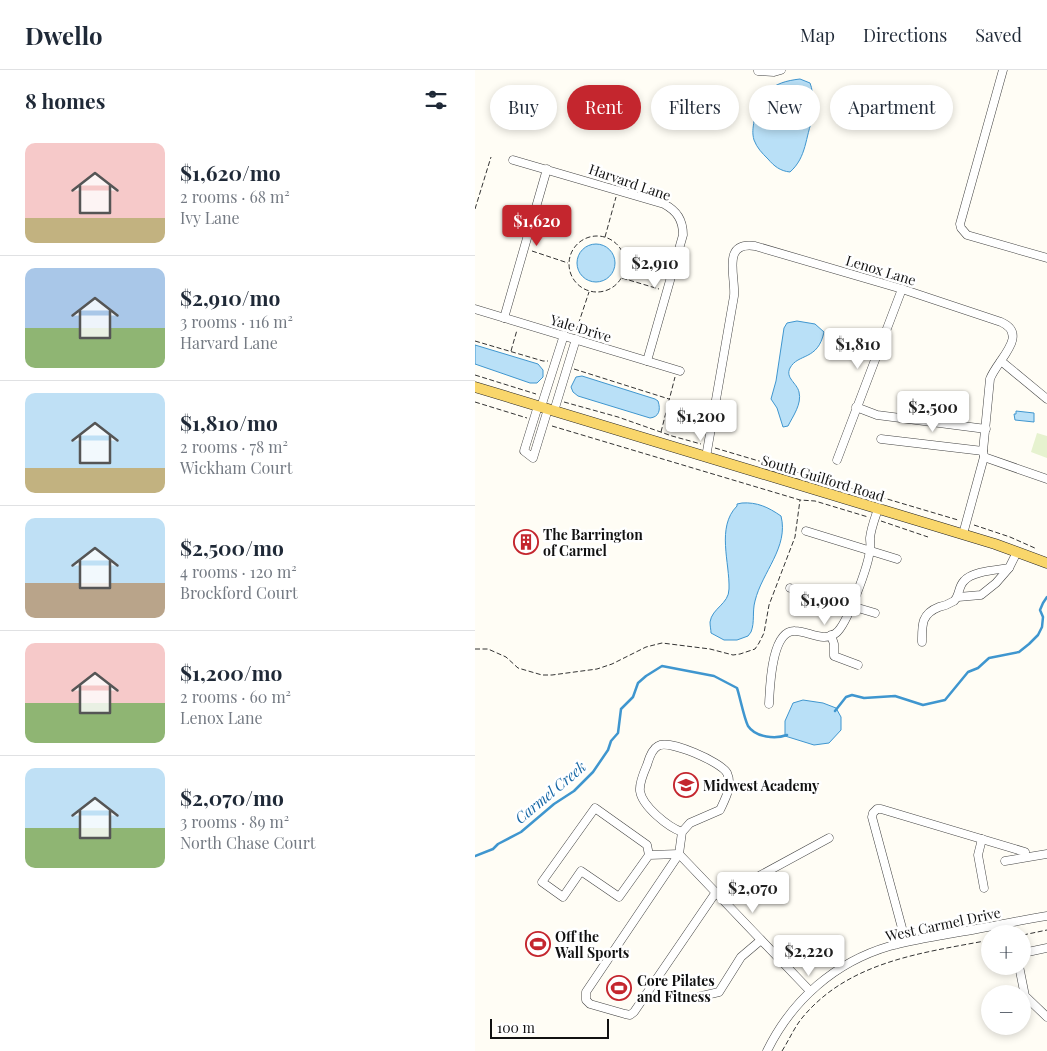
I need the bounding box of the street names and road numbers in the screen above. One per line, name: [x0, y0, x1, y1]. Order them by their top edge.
street label: Harvard Lane: [586, 159, 674, 205]
street label: Lenox Lane: [844, 250, 918, 290]
street label: Yale Drive: [547, 309, 614, 346]
street label: South Guilford Road: [759, 450, 887, 506]
street label: West Carmel Drive: [883, 903, 1002, 946]

